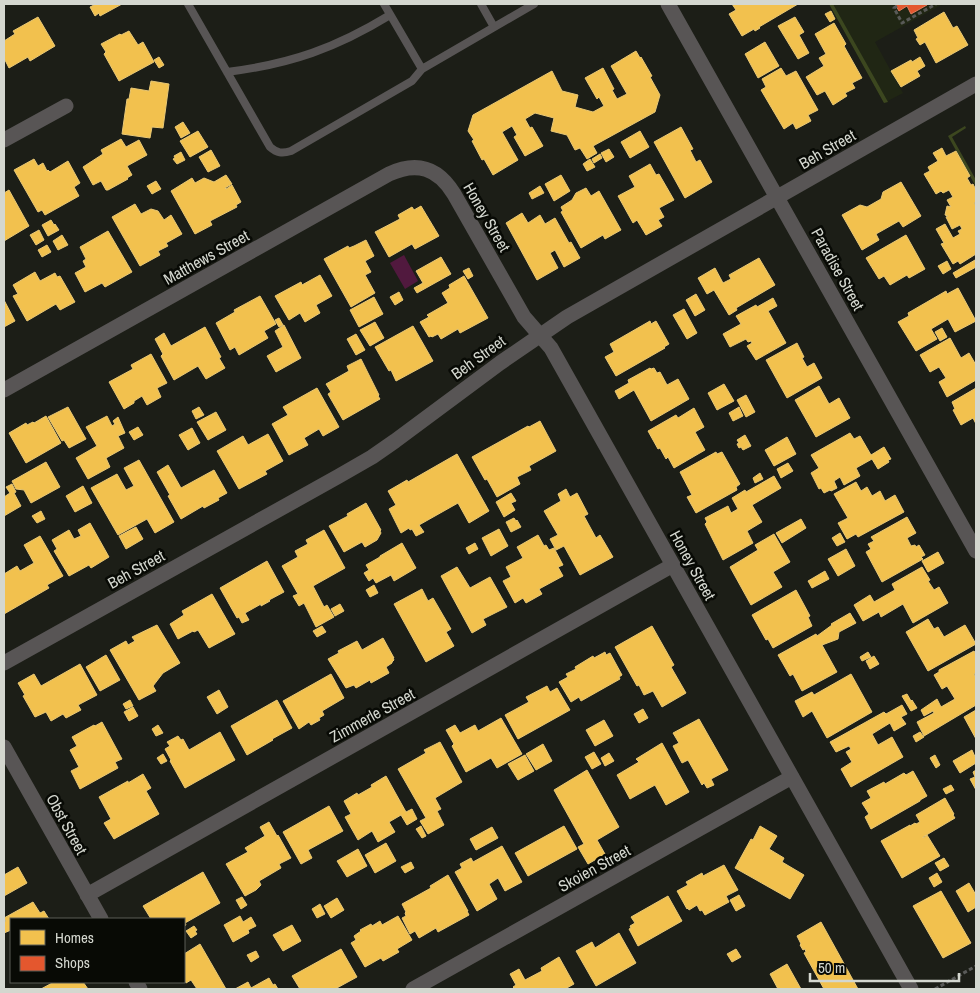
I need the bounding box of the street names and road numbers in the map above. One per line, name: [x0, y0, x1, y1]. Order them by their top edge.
street label: Beh Street: [795, 124, 860, 174]
street label: Honey Street: [458, 178, 516, 256]
street label: Matthews Street: [159, 224, 253, 290]
street label: Paradise Street: [806, 224, 870, 315]
street label: Beh Street: [446, 330, 510, 384]
street label: Honey Street: [665, 526, 721, 604]
street label: Beh Street: [104, 544, 169, 594]
street label: Zimmerle Street: [326, 682, 419, 747]
street label: Obst Street: [41, 790, 93, 859]
street label: Skoien Street: [554, 839, 634, 897]

